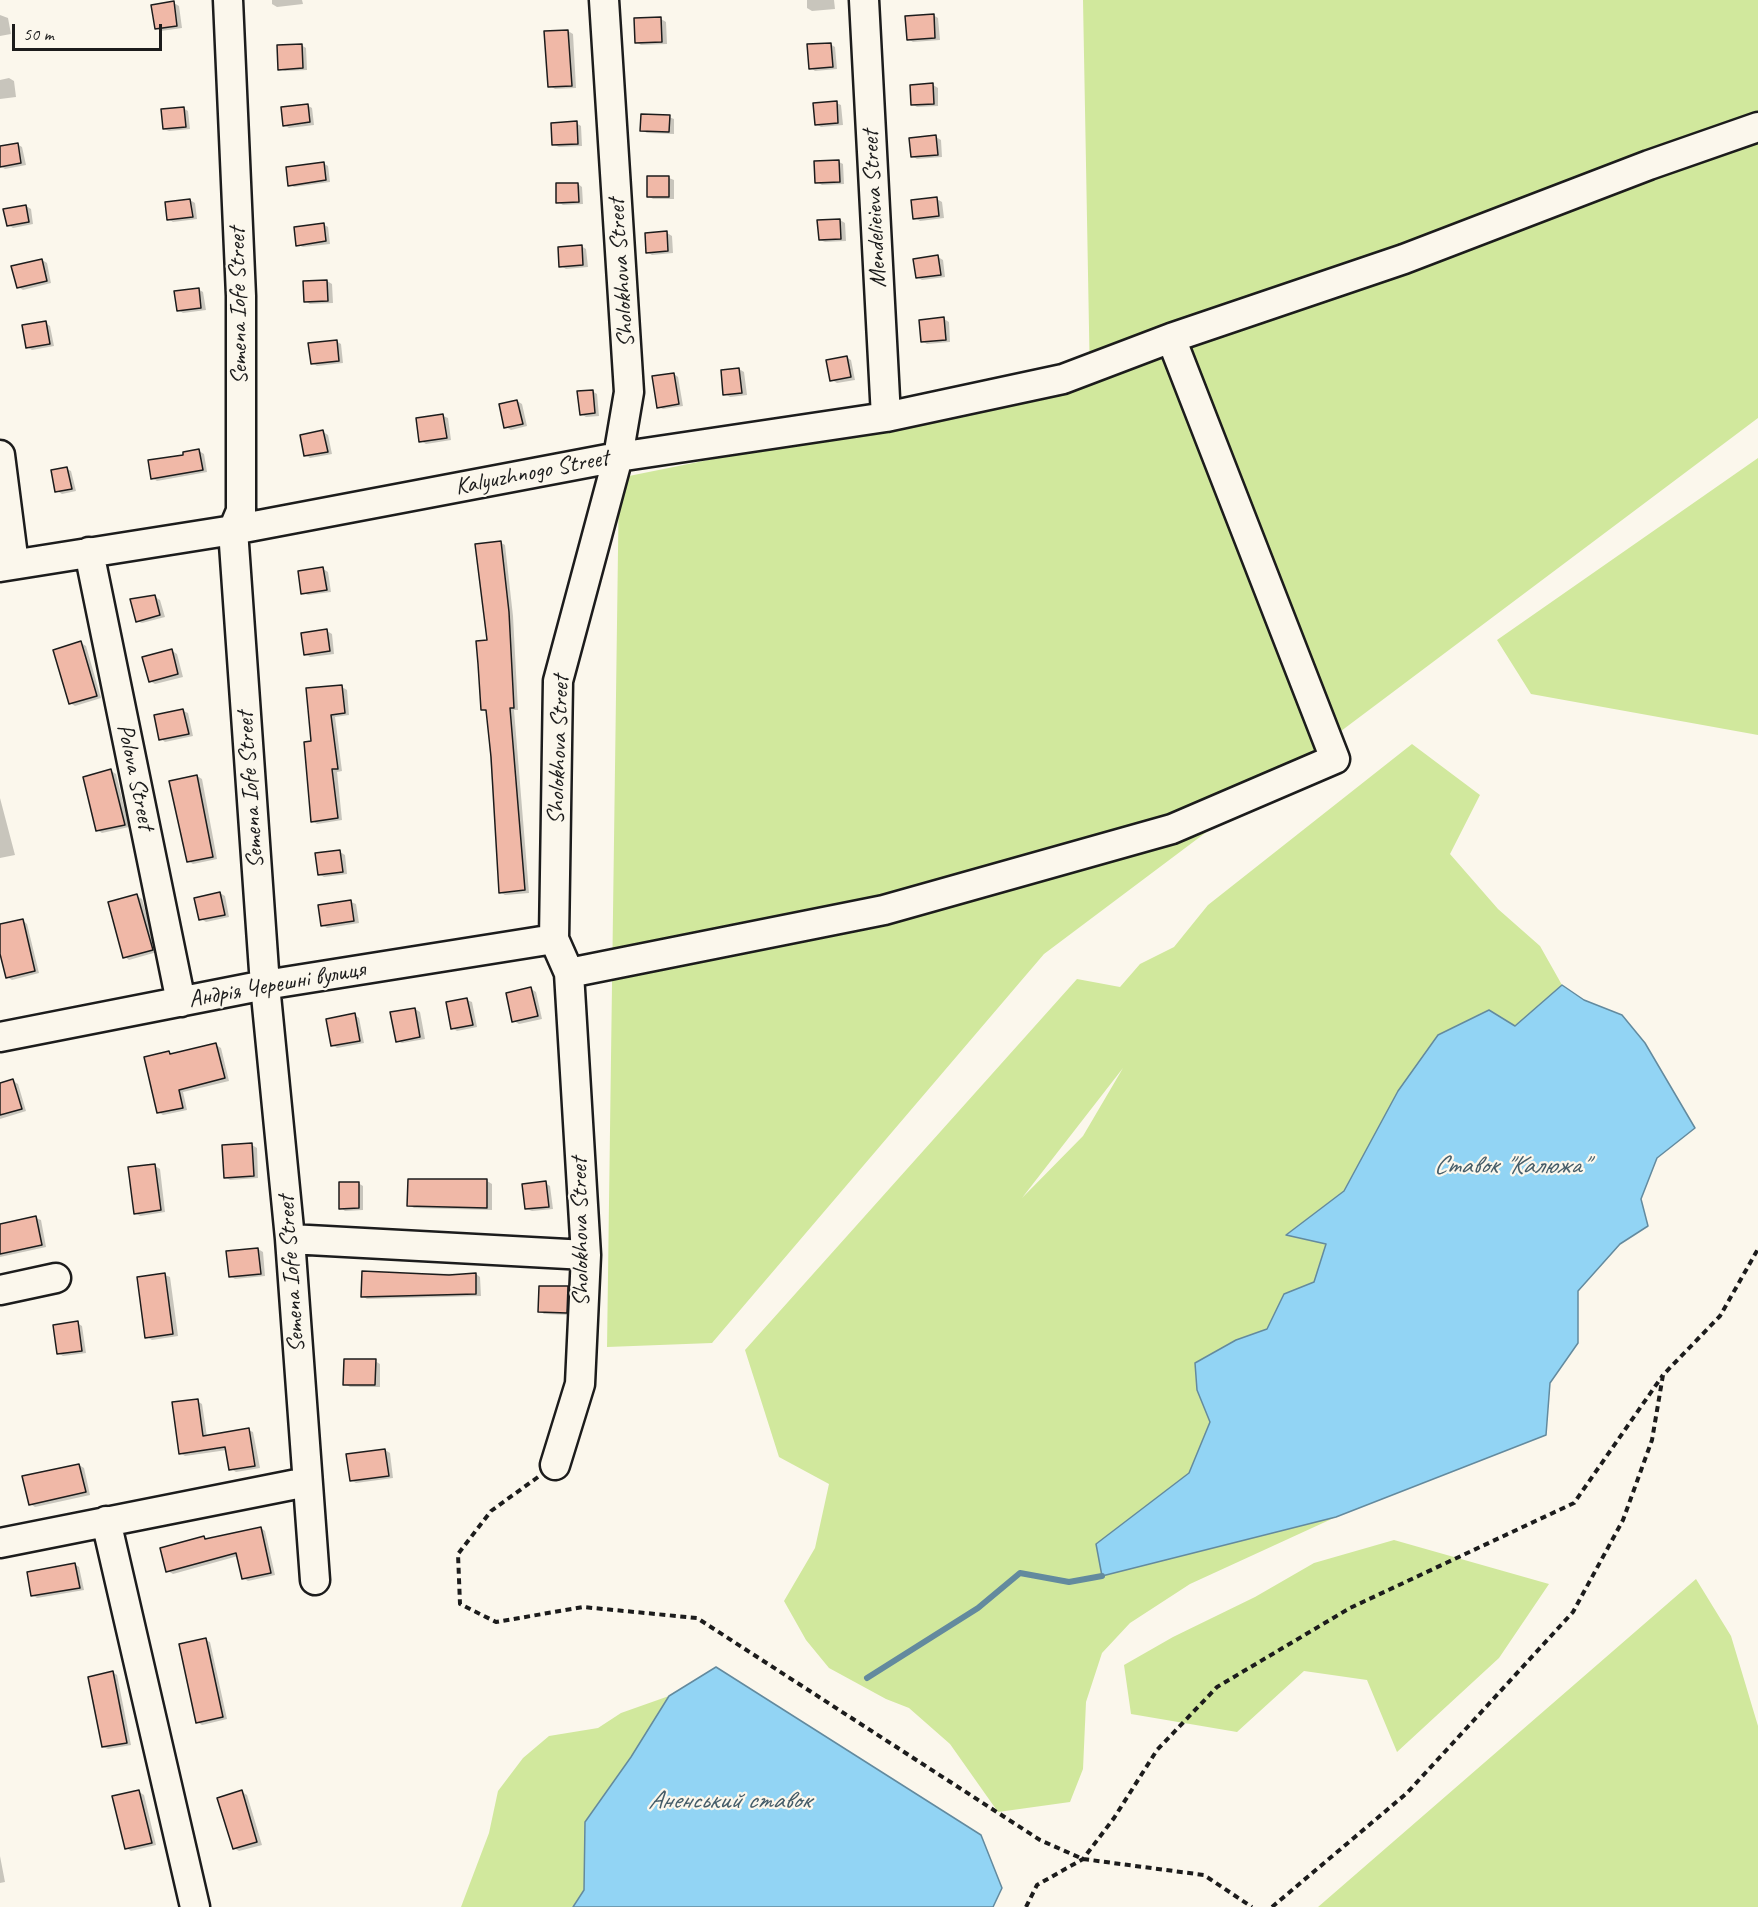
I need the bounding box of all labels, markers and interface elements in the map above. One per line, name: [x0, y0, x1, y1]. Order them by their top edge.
scale bar: [15, 12, 165, 50]
text: 50 m: [23, 23, 54, 45]
street label: Mendelieieva Street: [856, 129, 894, 289]
street label: Sholokhova Street: [602, 198, 642, 348]
street label: Semena Iofe Street: [223, 227, 255, 385]
street label: Kalyuzhnogo Street: [453, 444, 611, 502]
street label: Sholokhova Street: [542, 675, 576, 825]
street label: Semena Iofe Street: [231, 711, 271, 869]
street label: Polova Street: [110, 722, 160, 832]
street label: Андрія Черешні вулиця: [186, 955, 368, 1015]
water label: Ставок "Калюжа": [1434, 1150, 1586, 1182]
street label: Sholokhova Street: [565, 1157, 597, 1307]
street label: Semena Iofe Street: [272, 1195, 312, 1353]
water label: Аненський ставок: [648, 1785, 810, 1817]

